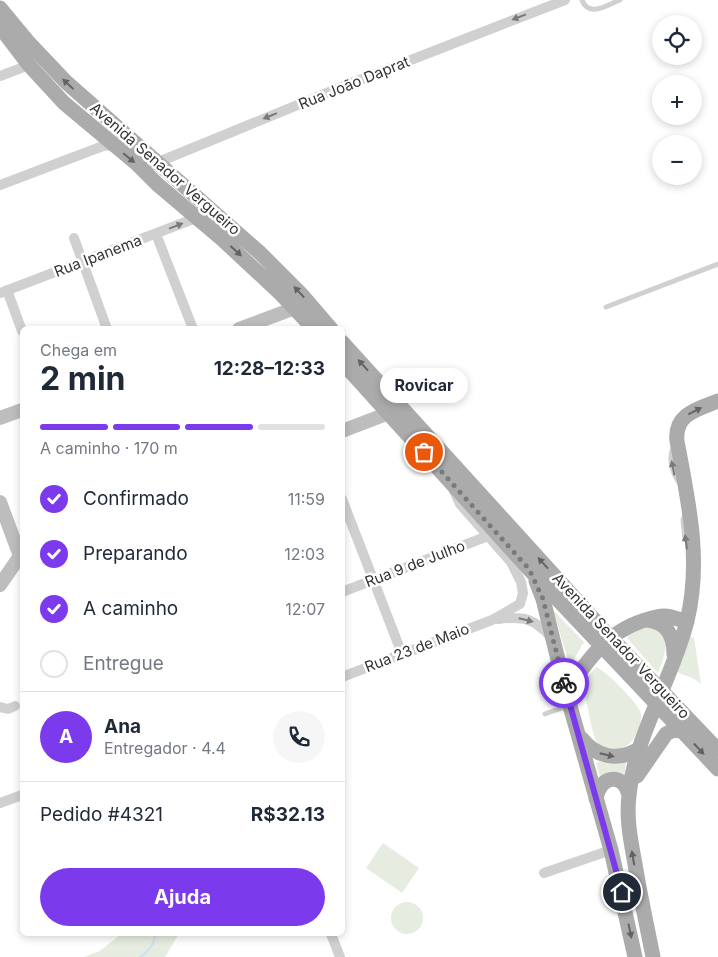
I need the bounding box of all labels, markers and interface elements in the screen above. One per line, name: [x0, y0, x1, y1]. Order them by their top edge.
one-way arrow: [511, 13, 526, 21]
map controls: [652, 15, 702, 185]
button: locate: [652, 15, 702, 65]
street label: Rua João Daprat: [296, 52, 412, 113]
button: +: [652, 75, 702, 125]
one-way arrow: [62, 78, 74, 90]
street label: Avenida Senador Vergueiro: [86, 98, 244, 239]
one-way arrow: [263, 113, 278, 120]
button: −: [652, 135, 702, 185]
one-way arrow: [122, 152, 135, 163]
one-way arrow: [169, 222, 184, 229]
street label: Rua Ipanema: [51, 230, 144, 281]
one-way arrow: [229, 245, 241, 257]
one-way arrow: [293, 287, 305, 299]
text: Chega em: [40, 340, 117, 360]
text: 12:28–12:33: [214, 357, 325, 380]
text: 2 min: [40, 359, 126, 398]
one-way arrow: [357, 359, 369, 371]
callout: Rovicar: [380, 367, 468, 402]
text: Rovicar: [394, 375, 454, 395]
one-way arrow: [688, 407, 702, 415]
pin: [403, 431, 445, 473]
text: A caminho · 170 m: [40, 438, 178, 458]
icon: bag: [410, 438, 438, 466]
one-way arrow: [669, 460, 677, 476]
icon: check: [40, 485, 68, 513]
text: Confirmado: [83, 487, 189, 510]
text: 11:59: [288, 489, 325, 509]
one-way arrow: [681, 534, 689, 550]
street label: Rua 9 de Julho: [362, 536, 468, 591]
icon: check: [40, 540, 68, 568]
text: Preparando: [83, 542, 188, 565]
text: 12:03: [284, 544, 325, 564]
one-way arrow: [537, 558, 549, 570]
street label: Avenida Senador Vergueiro: [549, 569, 694, 723]
icon: check: [40, 595, 68, 623]
text: A caminho: [83, 597, 178, 620]
text: 12:07: [285, 599, 325, 619]
one-way arrow: [518, 616, 533, 624]
street label: Rua 23 de Maio: [362, 619, 472, 676]
text: Entregue: [83, 652, 164, 675]
courier: [539, 658, 589, 708]
icon: bike: [550, 669, 578, 697]
button: phone: [273, 711, 325, 763]
text: Ana: [104, 715, 141, 738]
text: A: [59, 725, 73, 748]
text: Entregador · 4.4: [104, 738, 226, 758]
one-way arrow: [693, 743, 705, 755]
one-way arrow: [599, 751, 614, 759]
text: Pedido #4321: [40, 803, 163, 826]
text: R$32.13: [251, 803, 325, 826]
one-way arrow: [629, 849, 637, 865]
button: Ajuda: [40, 868, 325, 926]
pin: [601, 871, 643, 913]
icon: home: [608, 878, 636, 906]
one-way arrow: [626, 923, 634, 939]

